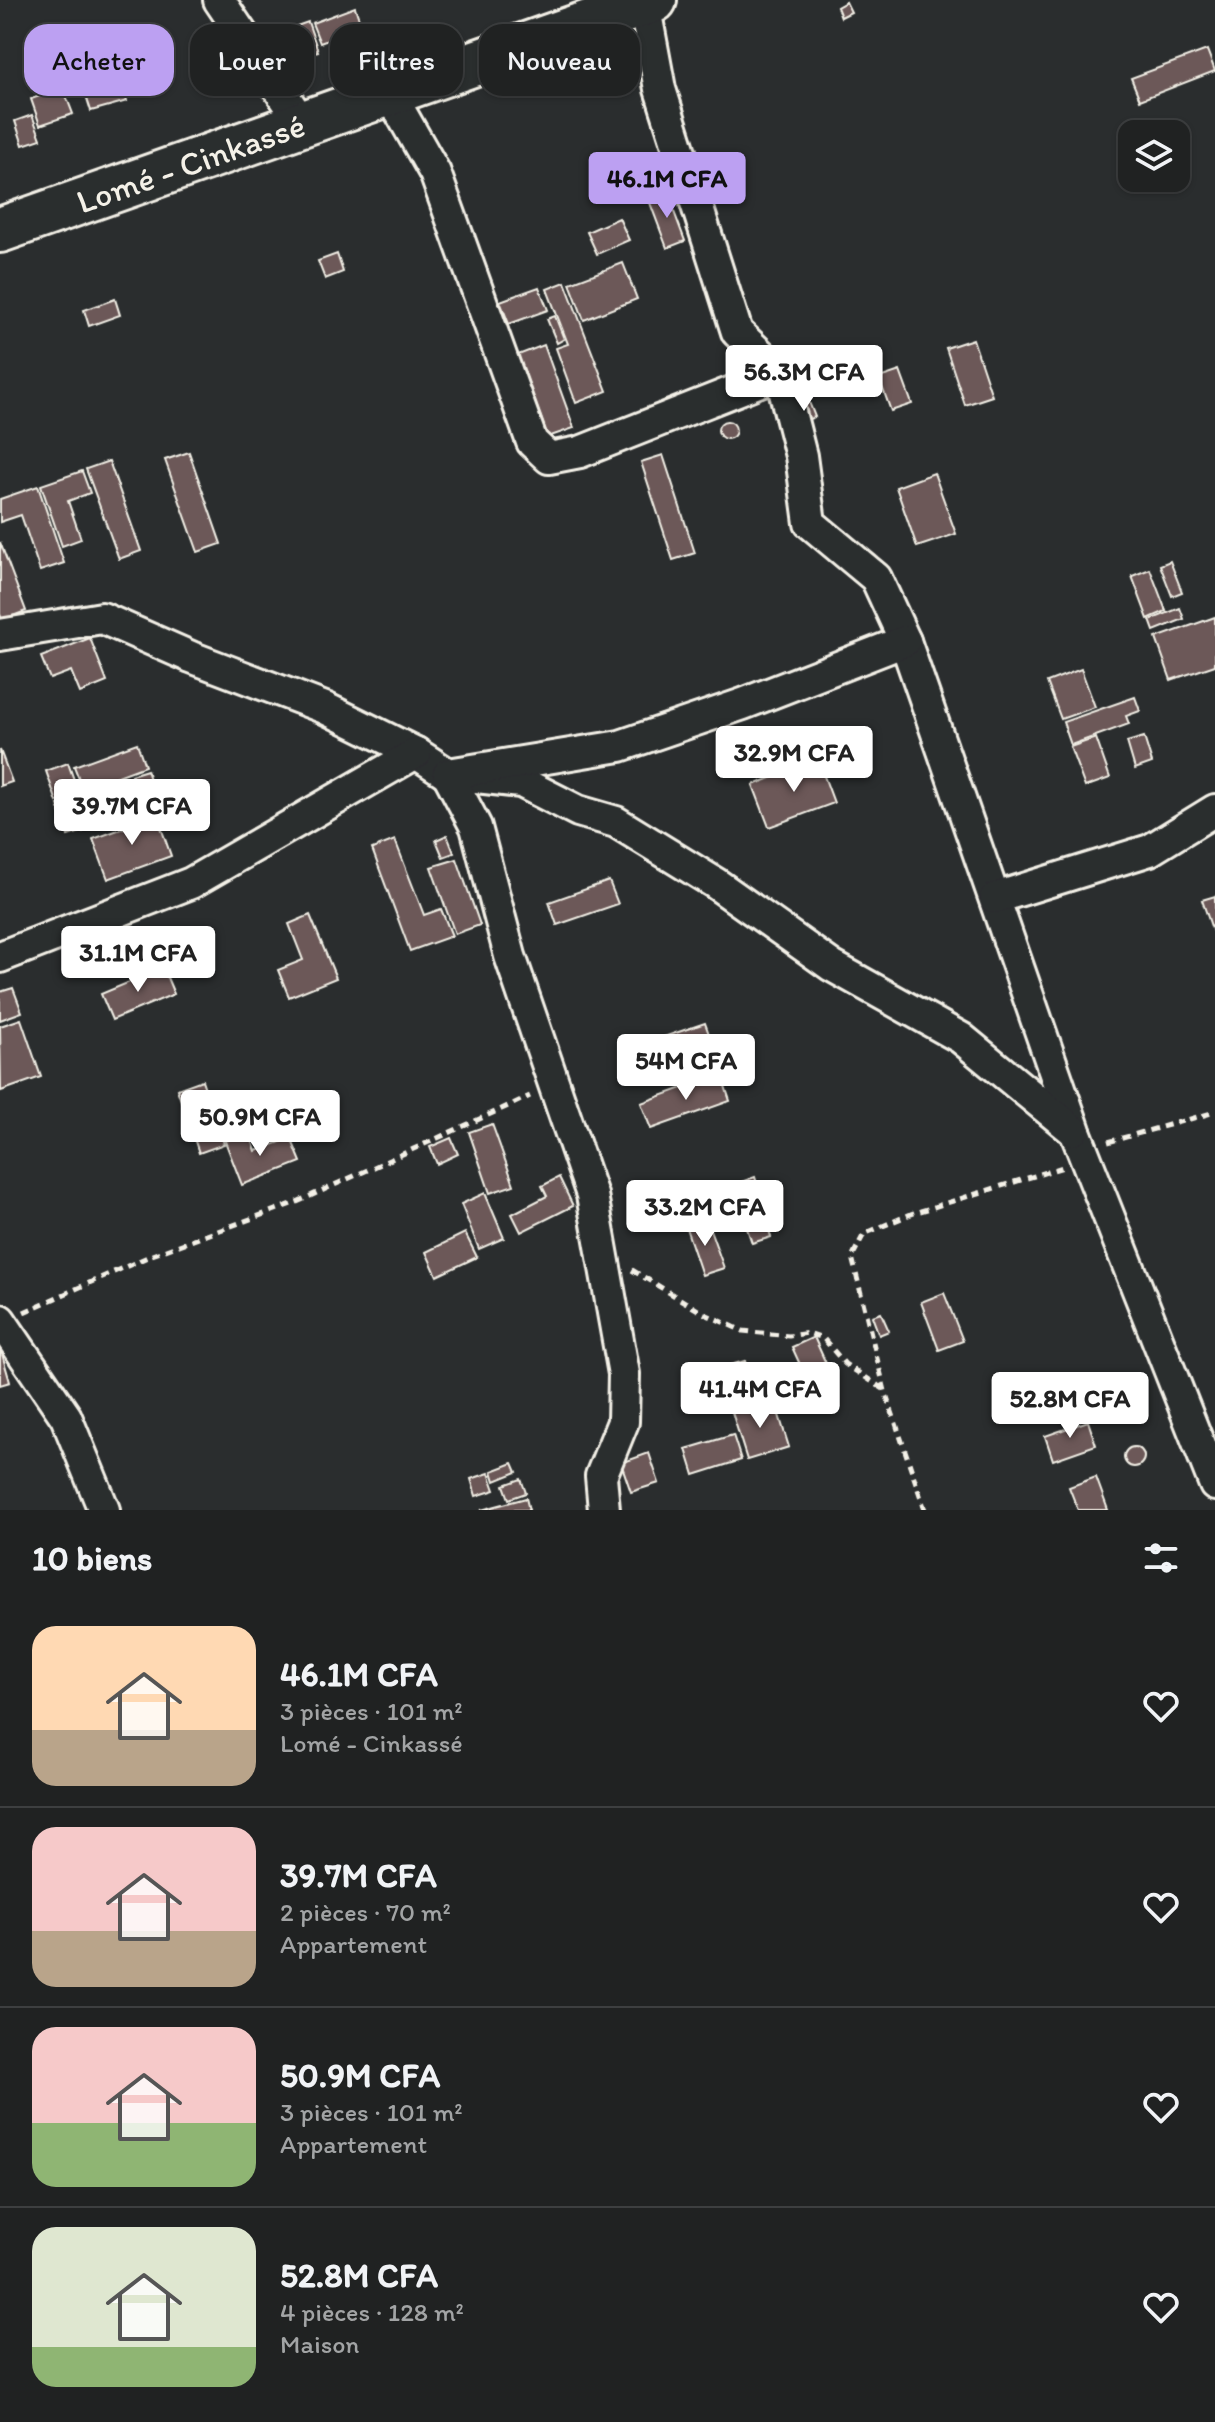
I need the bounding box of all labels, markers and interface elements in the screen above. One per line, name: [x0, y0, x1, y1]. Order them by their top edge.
chip: Acheter: [24, 24, 174, 96]
chip: Louer: [190, 24, 314, 96]
chip: Filtres: [330, 24, 463, 96]
chip: Nouveau: [479, 24, 640, 96]
street label: Lomé - Cinkassé: [71, 104, 310, 222]
map controls: [1118, 120, 1190, 192]
button: layers: [1118, 120, 1190, 192]
pin: 46.1M CFA: [575, 152, 759, 220]
text: 46.1M CFA: [607, 162, 727, 194]
pin: 56.3M CFA: [712, 345, 896, 413]
text: 56.3M CFA: [744, 355, 864, 387]
pin: 32.9M CFA: [702, 726, 886, 794]
text: 32.9M CFA: [734, 736, 854, 768]
pin: 39.7M CFA: [40, 779, 224, 847]
text: 39.7M CFA: [72, 789, 192, 821]
pin: 31.1M CFA: [46, 926, 230, 994]
text: 31.1M CFA: [79, 936, 197, 968]
pin: 54M CFA: [612, 1034, 760, 1102]
text: 54M CFA: [635, 1044, 737, 1076]
pin: 50.9M CFA: [168, 1090, 352, 1158]
text: 50.9M CFA: [199, 1100, 321, 1132]
pin: 33.2M CFA: [613, 1180, 797, 1248]
text: 33.2M CFA: [644, 1190, 766, 1222]
pin: 41.4M CFA: [668, 1362, 852, 1430]
text: 41.4M CFA: [699, 1372, 821, 1404]
pin: 52.8M CFA: [978, 1372, 1162, 1440]
text: 52.8M CFA: [1010, 1382, 1130, 1414]
icon: filters: [1139, 1536, 1183, 1580]
text: 10 biens: [32, 1538, 152, 1579]
text: 46.1M CFA: [280, 1654, 438, 1695]
icon: home: [96, 1658, 192, 1754]
icon: heart: [1139, 1684, 1183, 1728]
text: 3 pièces · 101 m²: [280, 1695, 463, 1727]
text: Lomé - Cinkassé: [280, 1727, 463, 1759]
text: 39.7M CFA: [280, 1855, 437, 1896]
icon: home: [96, 1859, 192, 1955]
icon: heart: [1139, 1885, 1183, 1929]
text: 2 pièces · 70 m²: [280, 1896, 451, 1928]
text: Appartement: [280, 1928, 427, 1960]
text: 50.9M CFA: [280, 2055, 440, 2096]
icon: home: [96, 2059, 192, 2155]
icon: heart: [1139, 2085, 1183, 2129]
text: 3 pièces · 101 m²: [280, 2096, 463, 2128]
text: Appartement: [280, 2128, 427, 2160]
text: 52.8M CFA: [280, 2255, 438, 2296]
icon: home: [96, 2259, 192, 2355]
icon: heart: [1139, 2285, 1183, 2329]
text: 4 pièces · 128 m²: [280, 2296, 464, 2328]
text: Maison: [280, 2328, 359, 2360]

